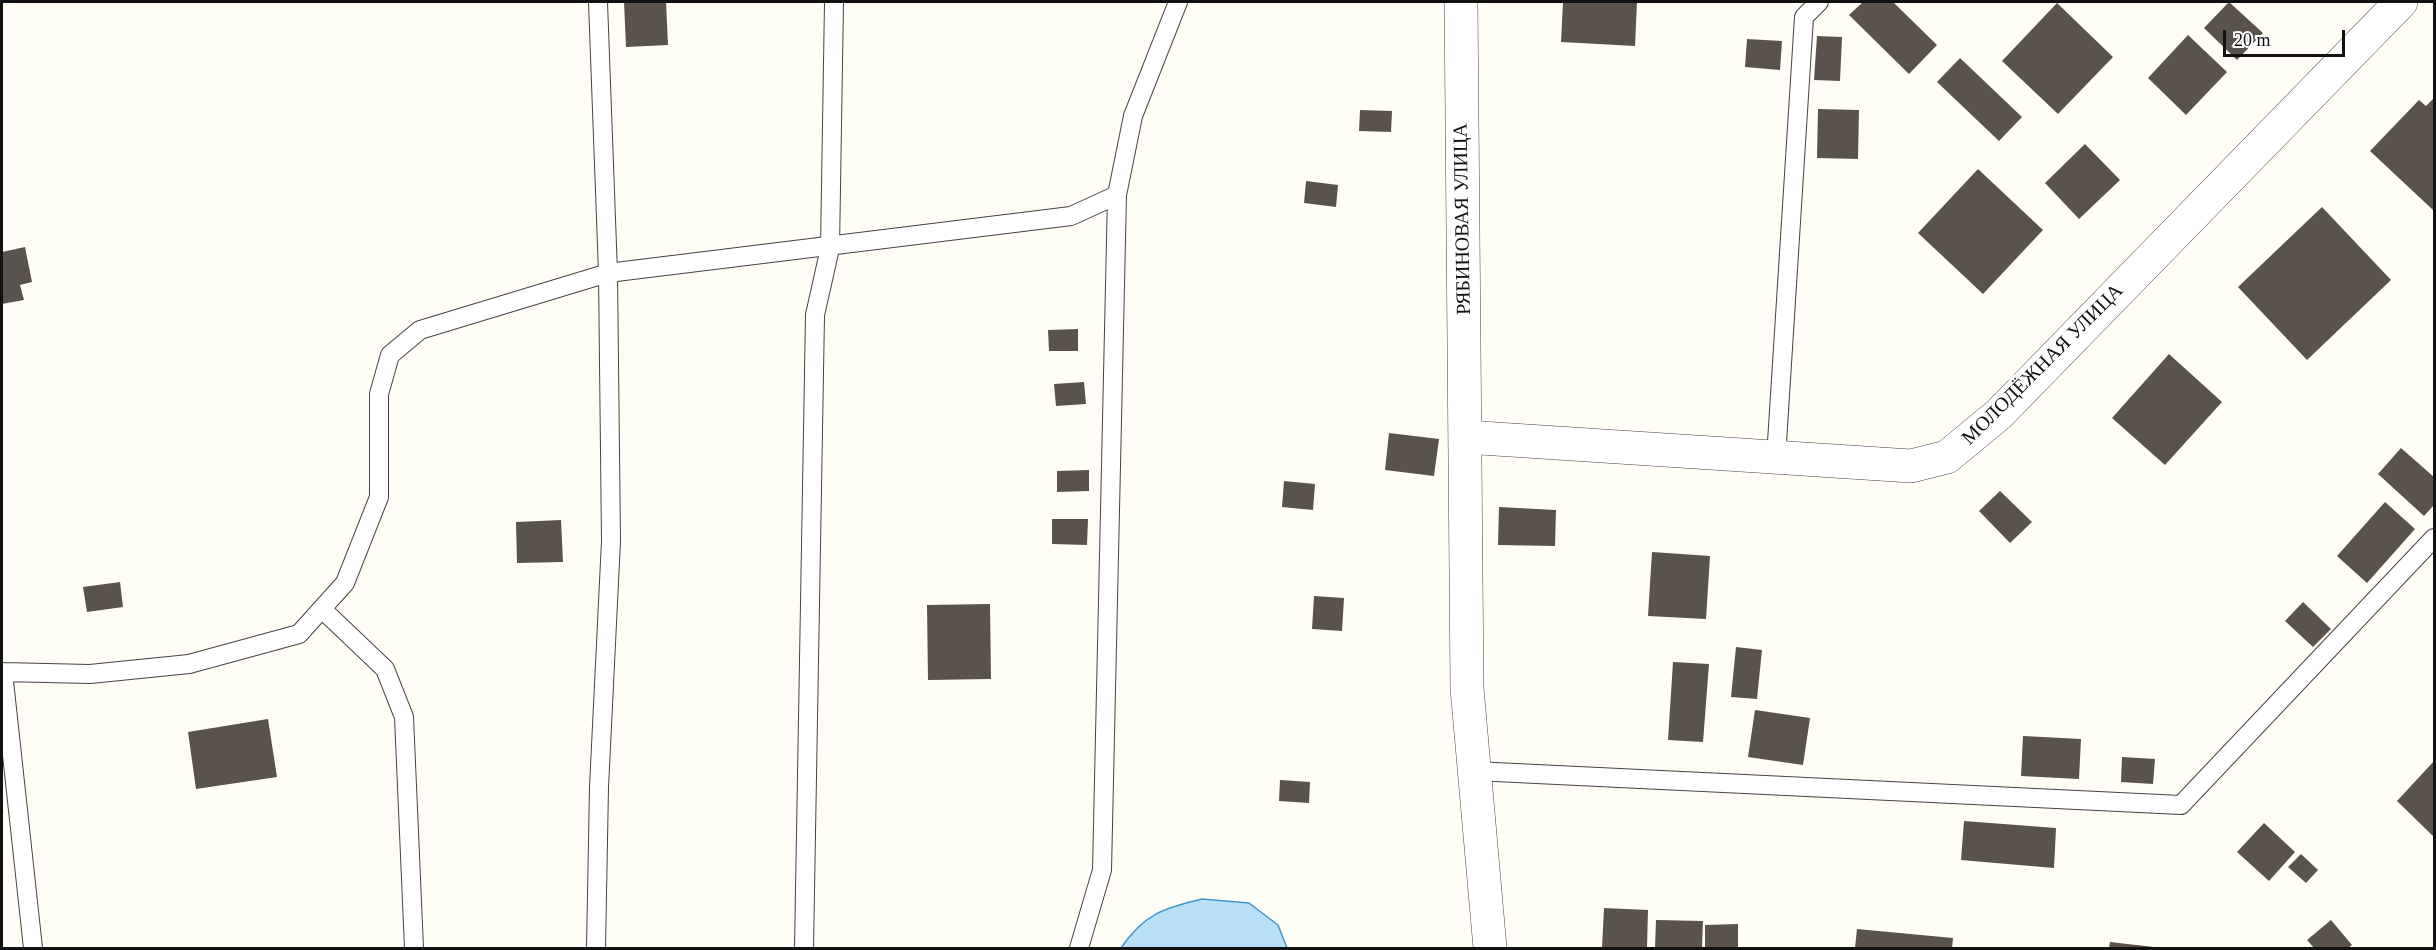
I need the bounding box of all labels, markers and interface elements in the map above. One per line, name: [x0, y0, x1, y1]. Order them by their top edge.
scale bar: [2226, 18, 2348, 56]
text: 20 m: [2234, 30, 2271, 50]
street label: РЯБИНОВАЯ УЛИЦА: [1449, 123, 1477, 315]
street label: МОЛОДЁЖНАЯ УЛИЦА: [1957, 279, 2129, 451]

